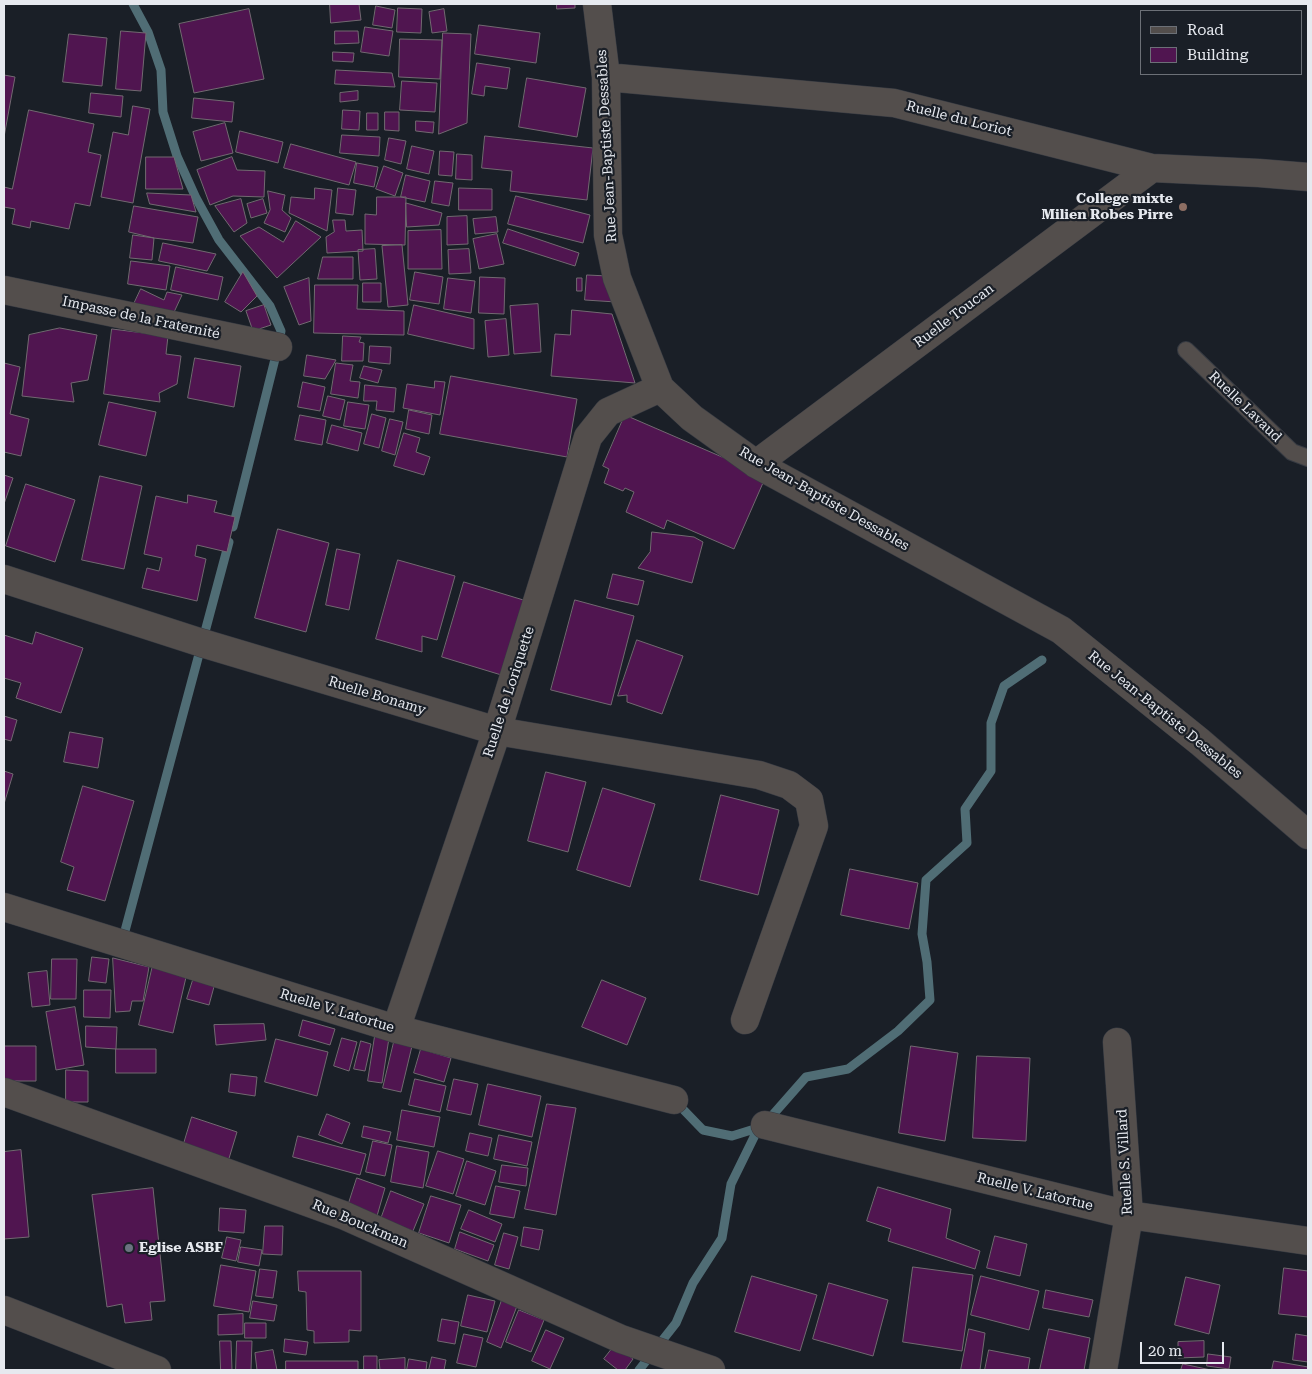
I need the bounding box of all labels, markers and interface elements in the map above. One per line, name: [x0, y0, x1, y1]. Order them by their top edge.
legend: [1140, 10, 1302, 75]
text: Road: [1187, 21, 1224, 39]
text: Building: [1187, 46, 1248, 64]
street label: Rue Jean-Baptiste Dessables: [594, 49, 620, 243]
street label: Ruelle du Loriot: [904, 98, 1014, 140]
place label: College mixte Milien Robes Pirre: [1042, 191, 1173, 223]
marker: College mixte Milien Robes Pirre: [1177, 201, 1189, 213]
street label: Ruelle Toucan: [911, 280, 997, 352]
street label: Impasse de la Fraternité: [61, 293, 221, 343]
street label: Ruelle Lavaud: [1205, 368, 1285, 446]
street label: Rue Jean-Baptiste Dessables: [736, 443, 912, 555]
street label: Ruelle de Loriquette: [480, 624, 538, 760]
street label: Rue Jean-Baptiste Dessables: [1085, 648, 1245, 782]
street label: Ruelle Bonamy: [326, 673, 428, 719]
street label: Ruelle V. Latortue: [278, 986, 396, 1036]
street label: Ruelle S. Villard: [1114, 1108, 1136, 1216]
street label: Ruelle V. Latortue: [975, 1169, 1095, 1215]
street label: Rue Bouckman: [310, 1196, 410, 1252]
place label: Eglise ASBF: [139, 1240, 223, 1256]
marker: Eglise ASBF: [123, 1242, 135, 1254]
scale bar: [1142, 1332, 1226, 1364]
text: 20 m: [1148, 1342, 1182, 1360]

